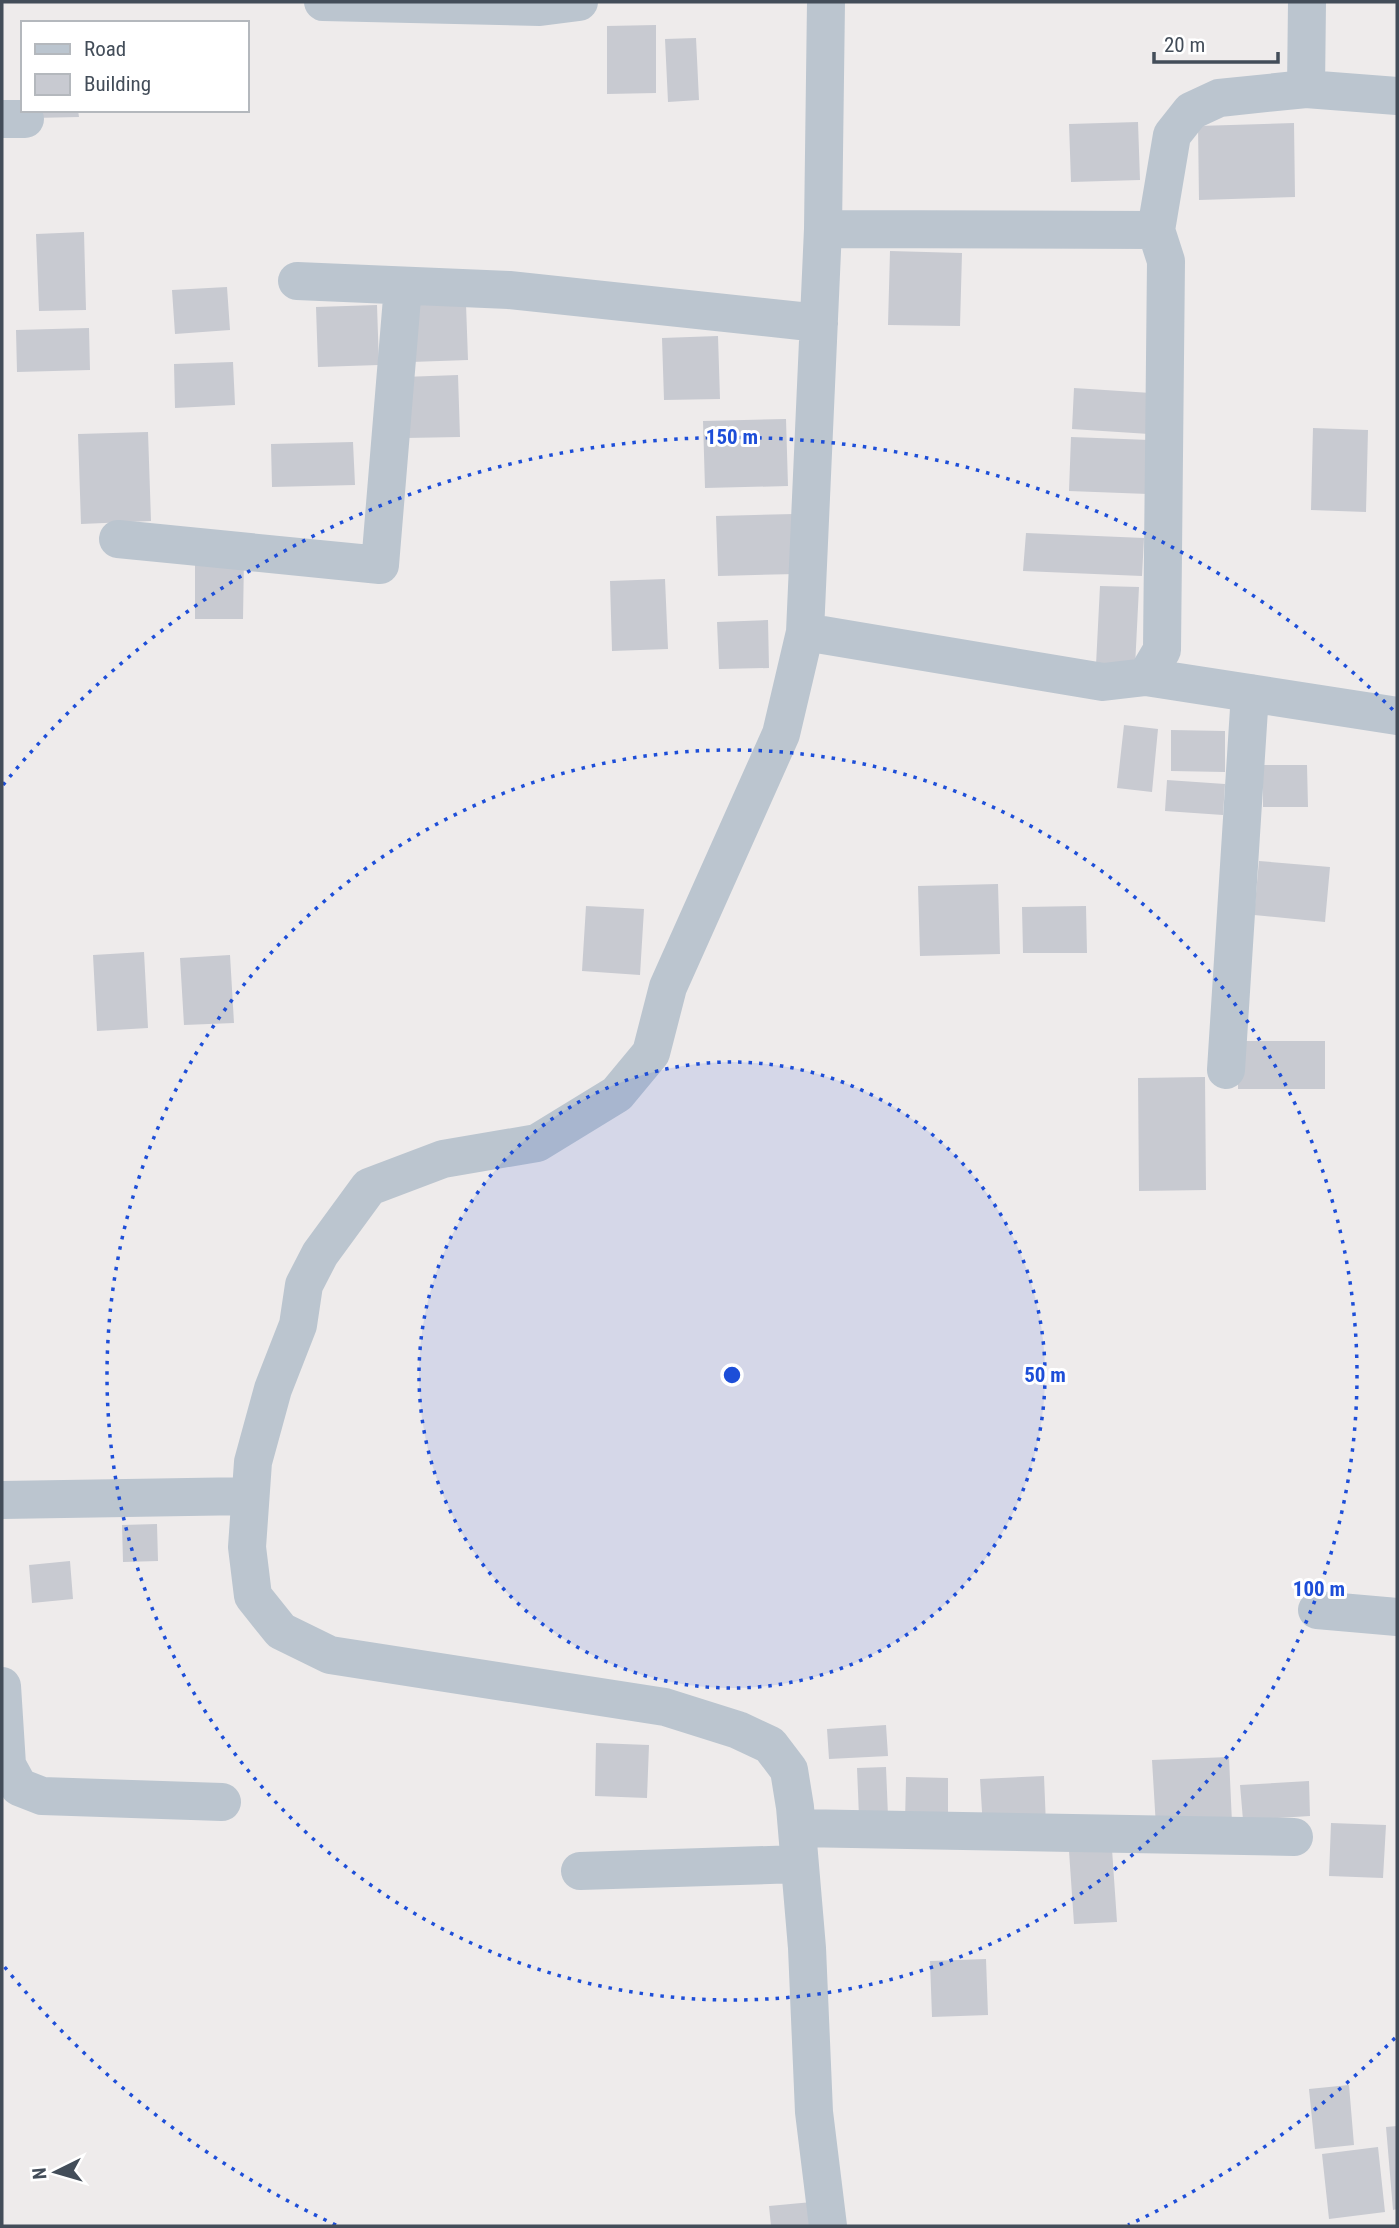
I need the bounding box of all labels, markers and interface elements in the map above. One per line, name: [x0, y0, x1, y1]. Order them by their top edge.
legend: [21, 21, 248, 112]
scale bar: [1154, 21, 1278, 65]
text: 20 m: [1164, 33, 1205, 57]
text: Road: [84, 37, 126, 61]
text: Building: [84, 72, 151, 96]
text: 150 m: [706, 425, 758, 449]
centre of rings: [720, 1363, 744, 1387]
text: 50 m: [1024, 1363, 1066, 1387]
text: 100 m: [1293, 1577, 1345, 1601]
north arrow: [21, 2137, 91, 2207]
text: N: [28, 2167, 52, 2180]

